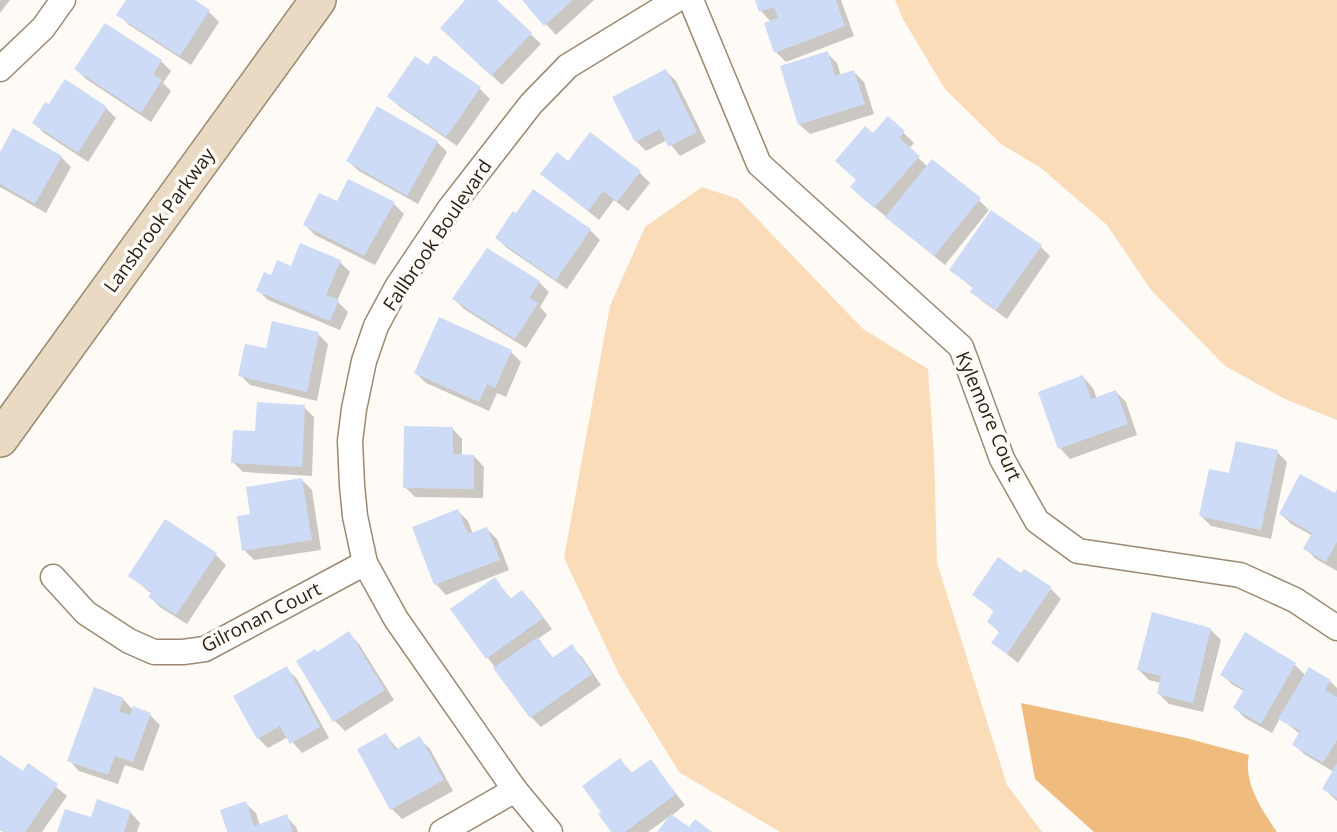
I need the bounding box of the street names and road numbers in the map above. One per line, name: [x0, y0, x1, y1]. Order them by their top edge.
street label: Lansbrook Parkway: [98, 142, 221, 298]
street label: Fallbrook Boulevard: [377, 154, 497, 316]
street label: Kylemore Court: [950, 347, 1028, 485]
street label: Gilronan Court: [197, 576, 325, 658]

